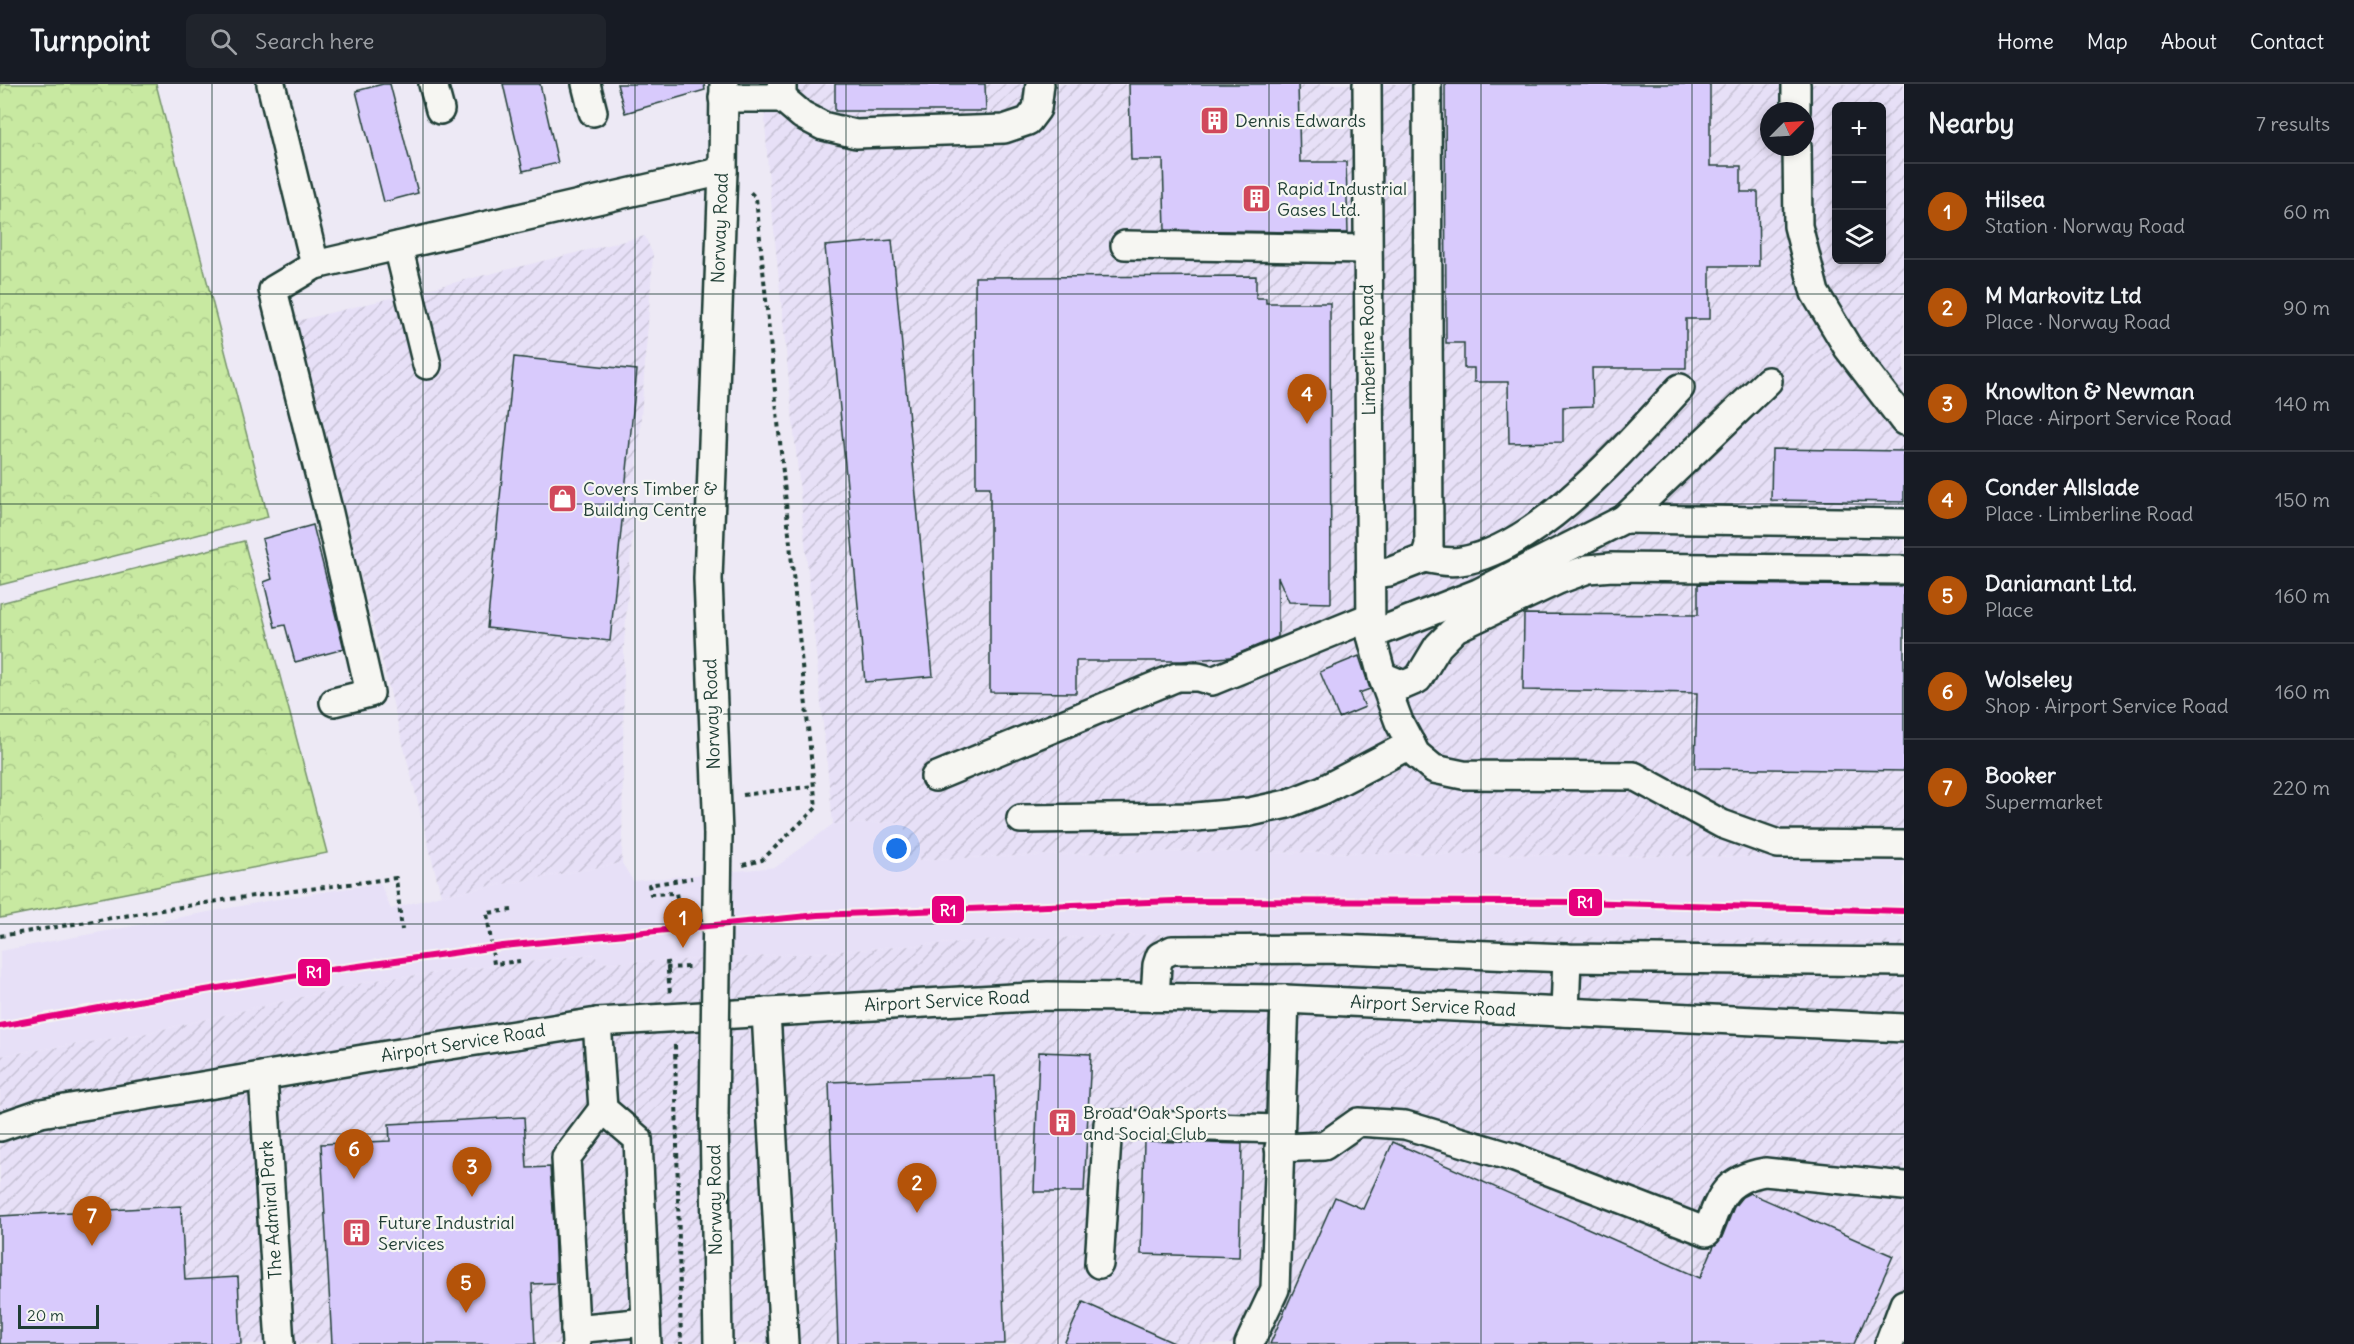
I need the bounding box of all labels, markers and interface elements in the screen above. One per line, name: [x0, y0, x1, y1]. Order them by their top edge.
search box: [186, 14, 606, 68]
text: Turnpoint: [30, 23, 150, 59]
icon: search: [207, 25, 240, 58]
text: Search here: [255, 27, 374, 55]
text: Home: [1997, 28, 2054, 55]
text: Map: [2087, 28, 2128, 55]
text: About: [2161, 28, 2217, 55]
text: Contact: [2250, 28, 2324, 55]
north arrow: [1760, 102, 1814, 156]
map controls: [1832, 102, 1886, 264]
button: +: [1832, 102, 1886, 156]
building icon: Dennis Edwards: [1198, 105, 1230, 137]
text: Nearby: [1928, 107, 2014, 140]
place label: Dennis Edwards: [1235, 109, 1366, 132]
text: 7 results: [2256, 111, 2330, 136]
button: −: [1832, 156, 1886, 210]
street label: Norway Road: [706, 172, 733, 284]
place label: Rapid Industrial Gases Ltd.: [1277, 177, 1407, 221]
building icon: Rapid Industrial Gases Ltd.: [1240, 183, 1272, 215]
text: Hilsea: [1985, 185, 2045, 213]
text: 1: [1944, 199, 1951, 224]
text: 60 m: [2283, 199, 2330, 224]
button: layers: [1832, 210, 1886, 264]
text: Station · Norway Road: [1985, 213, 2185, 238]
text: M Markovitz Ltd: [1985, 281, 2141, 309]
street label: Limberline Road: [1355, 284, 1380, 416]
text: 2: [1942, 295, 1953, 320]
text: 90 m: [2283, 295, 2330, 320]
text: Place · Norway Road: [1985, 309, 2170, 334]
pin: 4: [1288, 374, 1326, 424]
text: Knowlton & Newman: [1985, 377, 2195, 405]
text: 3: [1942, 391, 1953, 416]
text: 140 m: [2275, 391, 2330, 416]
text: Place · Airport Service Road: [1985, 405, 2232, 430]
text: Conder Allslade: [1985, 473, 2139, 501]
place label: Covers Timber & Building Centre: [583, 477, 718, 521]
shop icon: Covers Timber & Building Centre: [546, 483, 578, 515]
text: 4: [1942, 487, 1953, 512]
text: 150 m: [2275, 487, 2330, 512]
text: Place · Limberline Road: [1985, 501, 2193, 526]
text: Daniamant Ltd.: [1985, 569, 2137, 597]
text: 5: [1942, 583, 1953, 608]
text: 160 m: [2275, 583, 2330, 608]
text: Place: [1985, 597, 2033, 622]
street label: Norway Road: [698, 658, 725, 770]
text: Wolseley: [1985, 665, 2073, 693]
text: 6: [1942, 679, 1953, 704]
text: 160 m: [2275, 679, 2330, 704]
text: Shop · Airport Service Road: [1985, 693, 2229, 718]
text: Booker: [1985, 761, 2056, 789]
text: 7: [1943, 775, 1952, 800]
text: 220 m: [2273, 775, 2330, 800]
text: Supermarket: [1985, 789, 2103, 814]
your location: [882, 834, 911, 863]
line badge: R1: [1568, 888, 1603, 917]
text: R1: [1577, 892, 1593, 912]
line badge: R1: [931, 895, 965, 924]
pin: 1: [664, 898, 702, 948]
text: R1: [940, 900, 956, 920]
line badge: R1: [297, 958, 331, 987]
text: R1: [306, 962, 322, 982]
street label: Airport Service Road: [864, 985, 1031, 1016]
street label: Airport Service Road: [1350, 990, 1517, 1021]
street label: Airport Service Road: [379, 1018, 547, 1067]
place label: Broad Oak Sports and Social Club: [1083, 1101, 1227, 1145]
building icon: Broad Oak Sports and Social Club: [1046, 1107, 1078, 1139]
pin: 6: [334, 1130, 374, 1179]
street label: The Admiral Park: [254, 1140, 287, 1280]
street label: Norway Road: [702, 1144, 727, 1256]
pin: 3: [452, 1148, 492, 1197]
pin: 2: [898, 1164, 936, 1213]
pin: 7: [72, 1196, 112, 1246]
place label: Future Industrial Services: [378, 1211, 515, 1255]
building icon: Future Industrial Services: [341, 1217, 373, 1249]
pin: 5: [446, 1264, 486, 1313]
scale bar: [18, 1302, 99, 1330]
text: 20 m: [27, 1305, 64, 1325]

